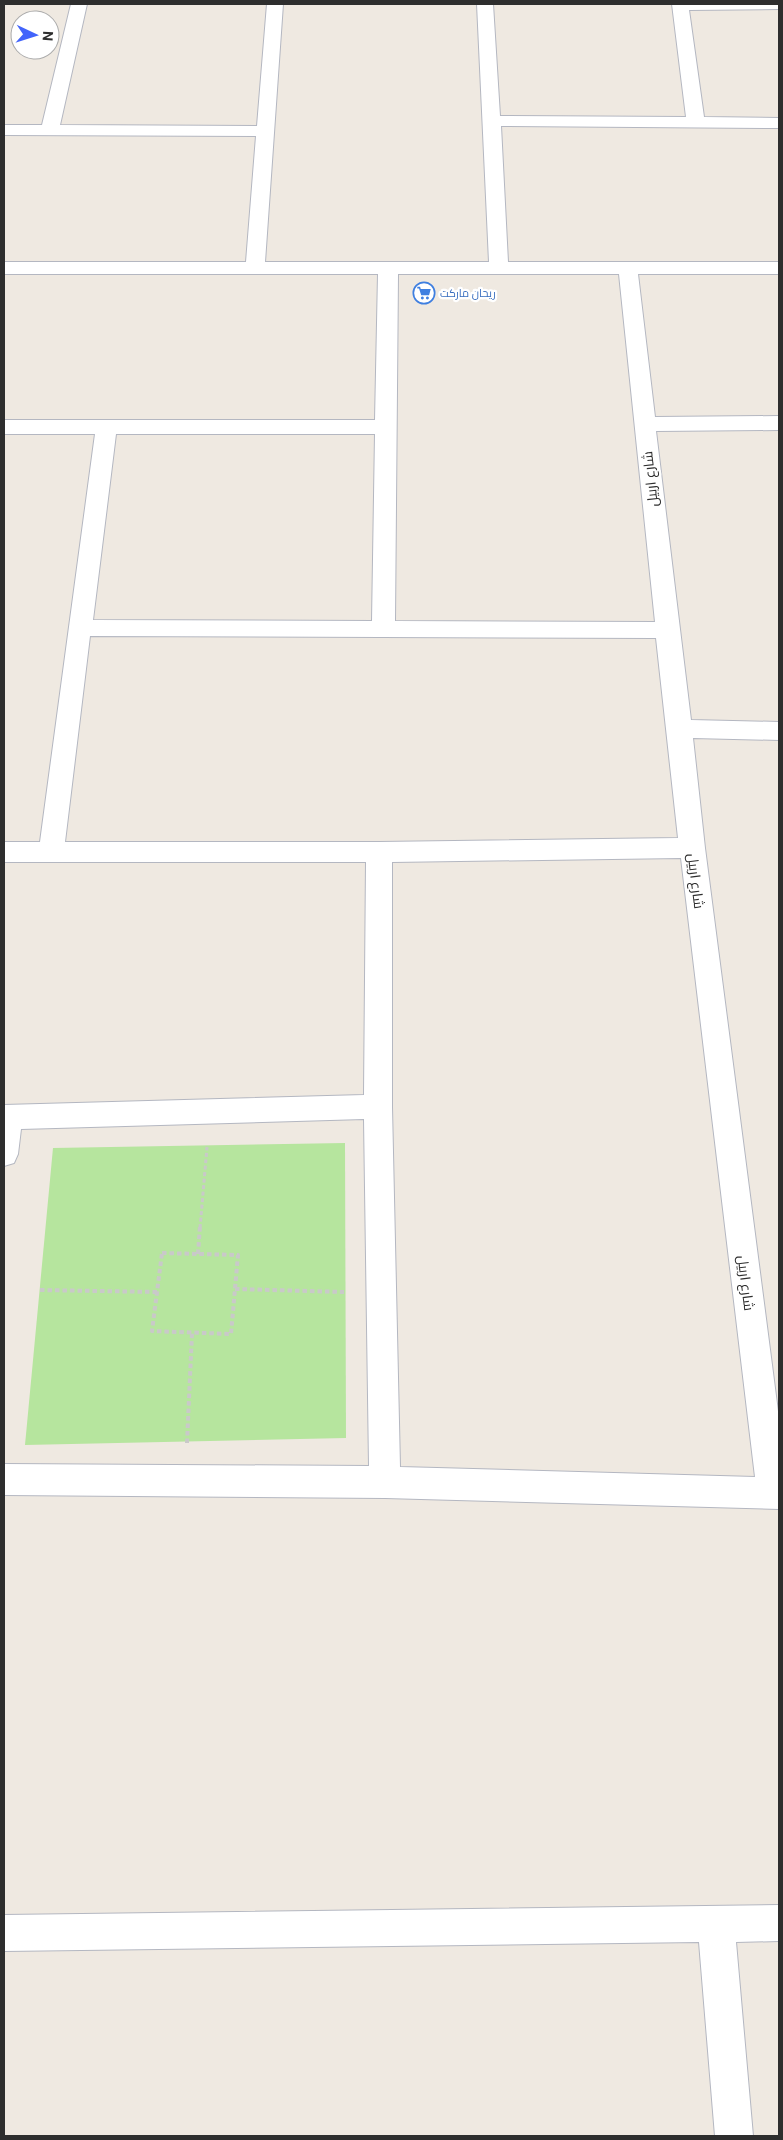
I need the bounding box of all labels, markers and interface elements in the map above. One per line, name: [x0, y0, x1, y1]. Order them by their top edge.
north arrow: [10, 10, 60, 60]
text: N: [40, 30, 56, 41]
supermarket icon: ريحان ماركت: [412, 281, 436, 305]
place label: ريحان ماركت: [440, 287, 496, 300]
street label: شارع اربيل: [639, 450, 662, 508]
street label: شارع اربيل: [684, 852, 707, 910]
street label: شارع اربيل: [734, 1254, 757, 1312]

